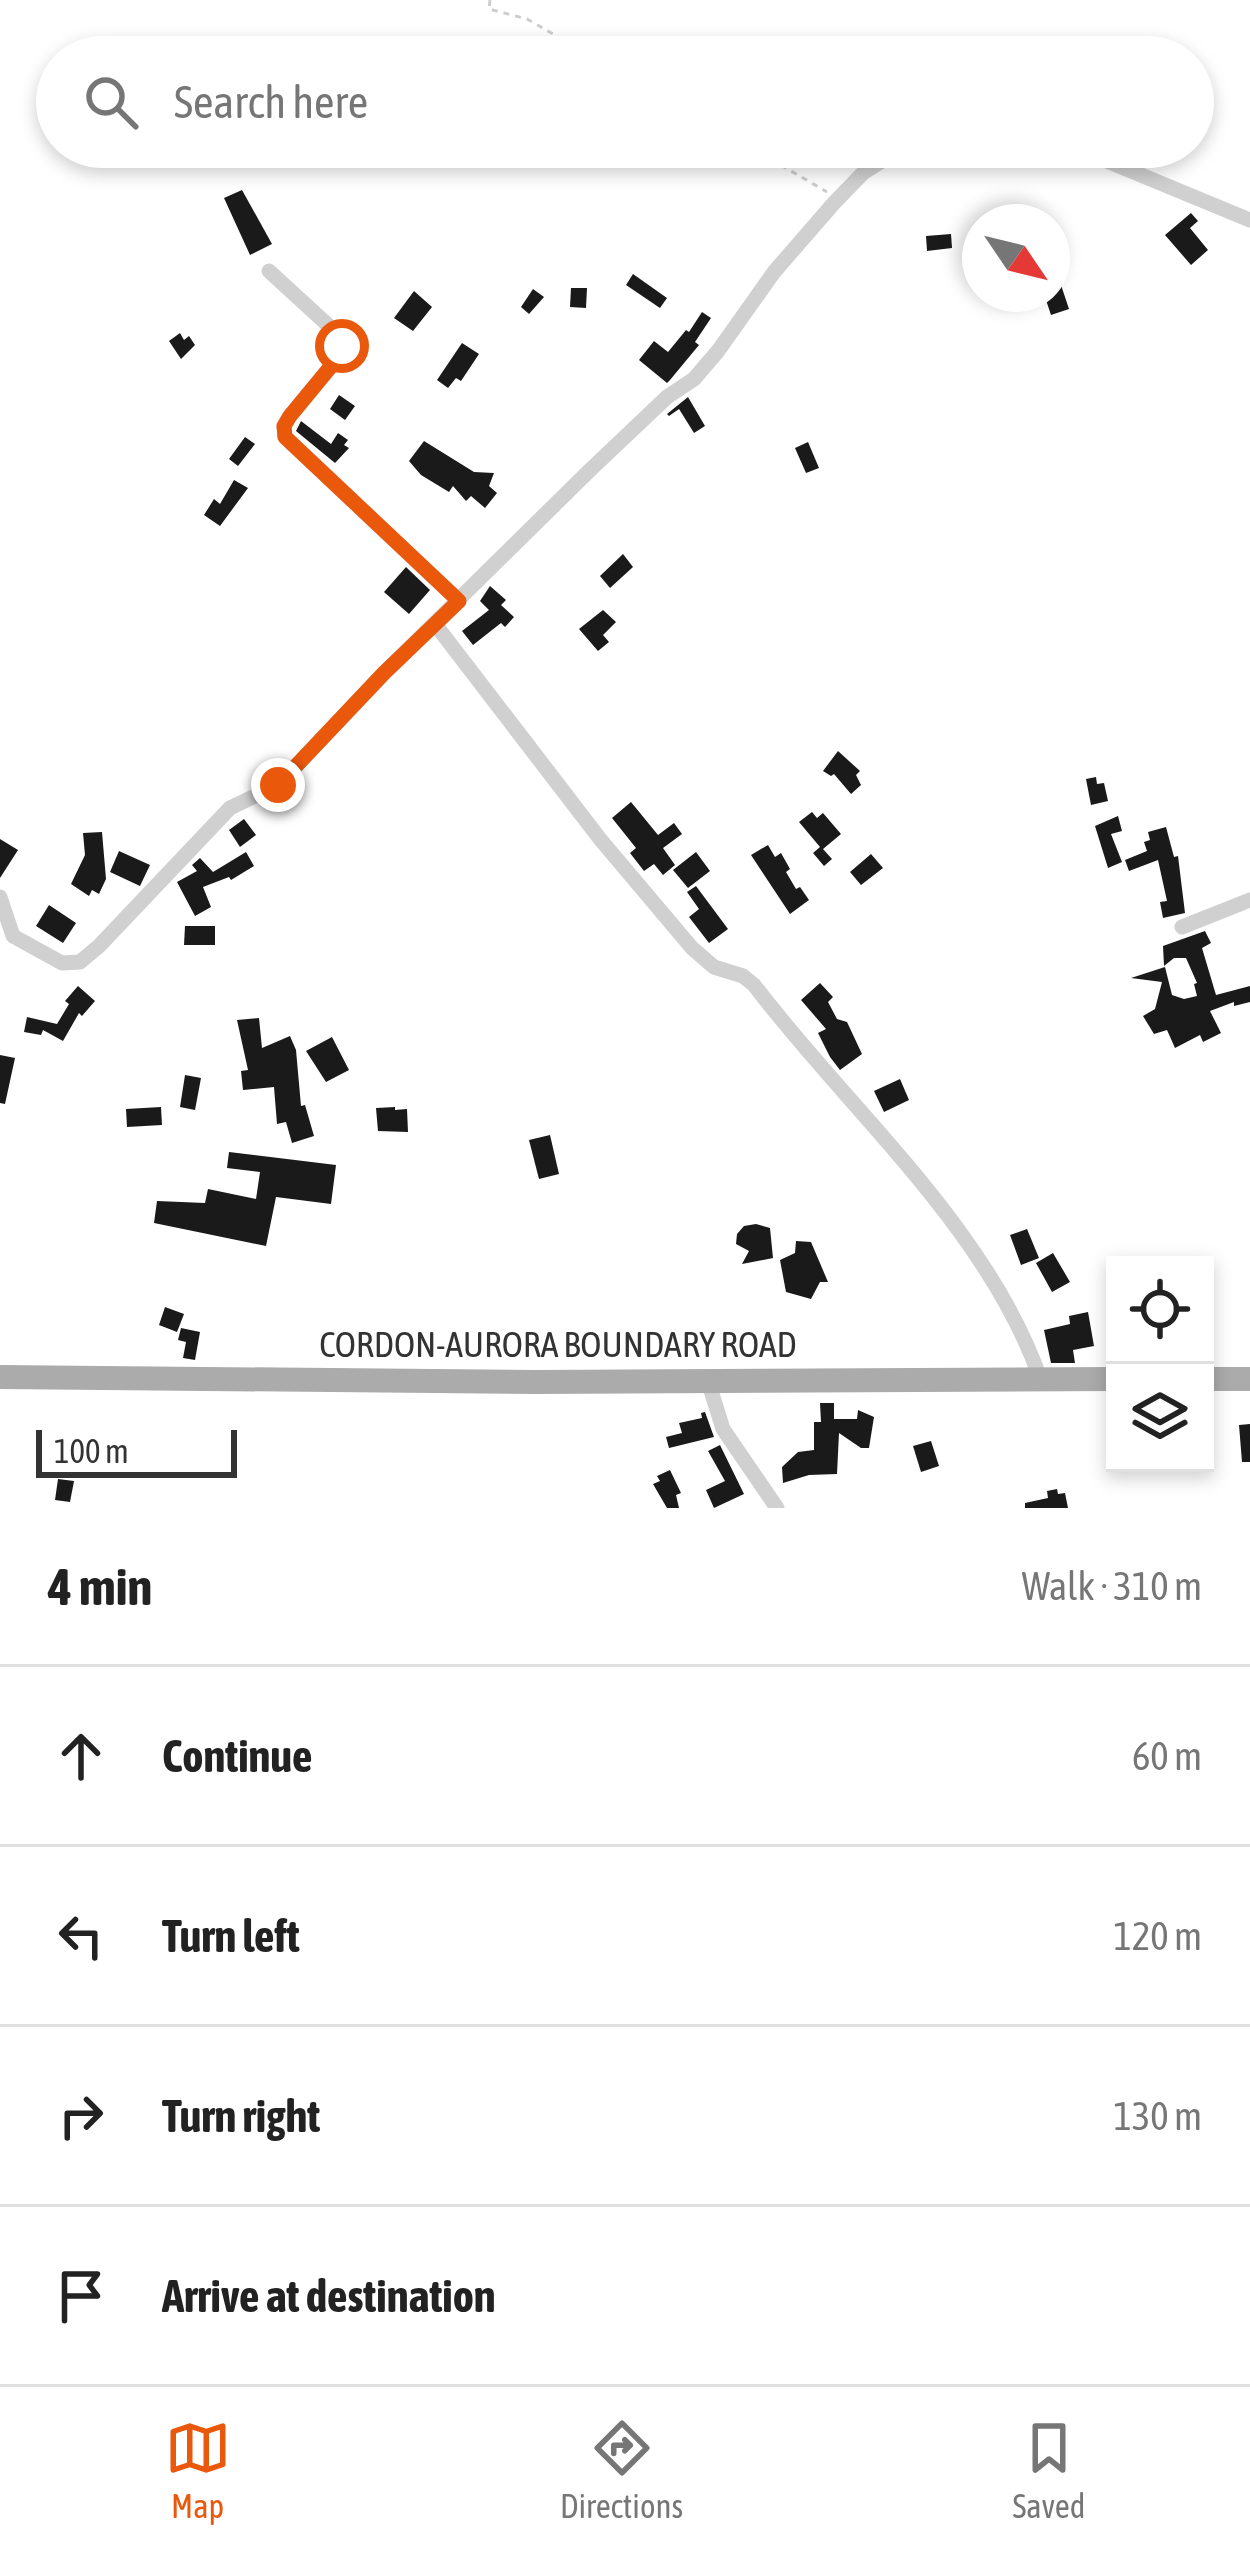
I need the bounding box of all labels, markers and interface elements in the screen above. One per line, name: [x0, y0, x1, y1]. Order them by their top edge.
search box: [36, 36, 1214, 168]
icon: search: [78, 69, 144, 135]
text: Search here: [174, 76, 368, 128]
north arrow: [962, 204, 1070, 312]
route start: [315, 319, 369, 373]
route end: [251, 758, 305, 812]
map controls: [1106, 1256, 1214, 1472]
button: locate: [1106, 1256, 1214, 1364]
street label: CORDON-AURORA BOUNDARY ROAD: [319, 1323, 797, 1365]
button: layers: [1106, 1364, 1214, 1472]
scale bar: [36, 1424, 237, 1477]
text: 100 m: [54, 1432, 129, 1470]
text: 4 min: [48, 1557, 152, 1616]
text: Walk · 310 m: [1022, 1564, 1202, 1608]
icon: ahead: [48, 1723, 114, 1789]
text: Continue: [162, 1730, 313, 1782]
text: 60 m: [1132, 1734, 1202, 1778]
icon: left: [48, 1903, 114, 1969]
text: Turn left: [162, 1910, 300, 1962]
text: 120 m: [1114, 1914, 1202, 1958]
icon: right: [48, 2083, 114, 2149]
text: Turn right: [162, 2090, 320, 2142]
text: 130 m: [1114, 2094, 1202, 2138]
icon: arrive: [48, 2263, 114, 2329]
text: Arrive at destination: [162, 2270, 496, 2322]
tab: Map: [165, 2415, 231, 2525]
tab: Directions: [560, 2415, 683, 2525]
tab: Saved: [1012, 2415, 1085, 2525]

